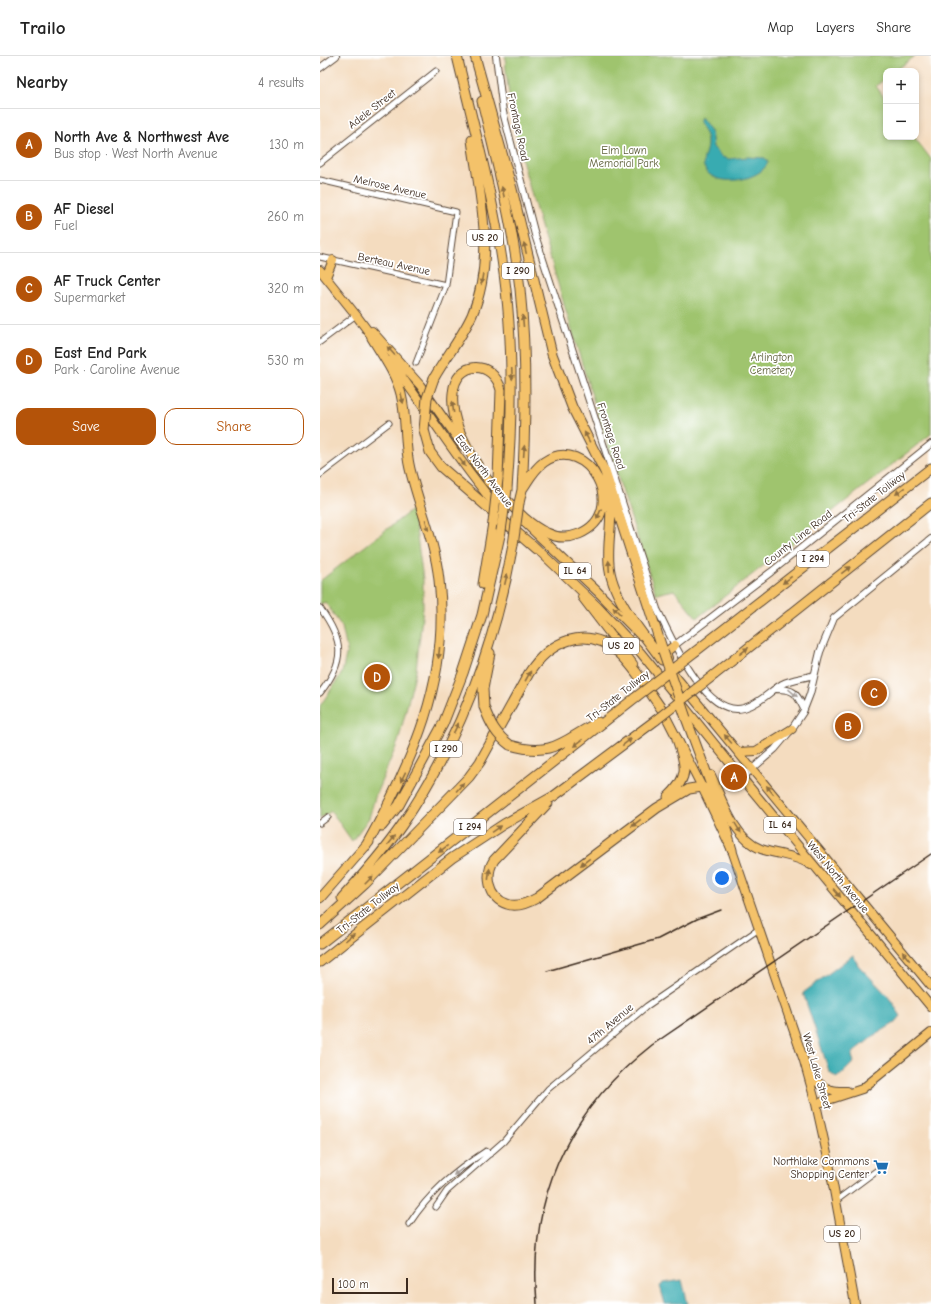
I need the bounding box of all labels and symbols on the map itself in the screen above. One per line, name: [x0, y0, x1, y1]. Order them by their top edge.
street label: Adele Street: [346, 86, 399, 132]
street label: Frontage Road: [504, 92, 532, 163]
park label: Elm Lawn Memorial Park: [589, 144, 659, 170]
street label: Melrose Avenue: [352, 172, 428, 202]
one-way arrow: [500, 186, 506, 199]
road number: US 20: [467, 230, 503, 246]
one-way arrow: [522, 242, 528, 254]
street label: Berteau Avenue: [357, 250, 432, 278]
road number: I 290: [502, 263, 534, 279]
one-way arrow: [479, 273, 485, 285]
one-way arrow: [519, 315, 526, 327]
one-way arrow: [387, 345, 396, 356]
park label: Arlington Cemetery: [750, 351, 794, 377]
one-way arrow: [509, 368, 515, 381]
one-way arrow: [399, 392, 405, 404]
one-way arrow: [450, 401, 457, 413]
street label: Frontage Road: [594, 401, 628, 471]
street label: East North Avenue: [453, 432, 516, 510]
one-way arrow: [584, 432, 590, 443]
one-way arrow: [521, 445, 528, 457]
one-way arrow: [458, 457, 466, 467]
street label: Tri-State Tollway: [840, 468, 908, 526]
one-way arrow: [895, 487, 906, 496]
street label: County Line Road: [761, 507, 835, 569]
one-way arrow: [596, 509, 602, 520]
one-way arrow: [424, 519, 430, 531]
road number: I 294: [797, 551, 829, 567]
one-way arrow: [606, 559, 612, 572]
road number: IL 64: [559, 563, 591, 579]
one-way arrow: [841, 566, 852, 574]
one-way arrow: [504, 572, 510, 585]
one-way arrow: [781, 576, 792, 584]
one-way arrow: [612, 606, 621, 616]
road number: US 20: [603, 638, 639, 654]
one-way arrow: [739, 646, 750, 655]
one-way arrow: [436, 647, 442, 659]
pin: D: [364, 662, 390, 692]
street label: Tri-State Tollway: [584, 667, 652, 725]
one-way arrow: [524, 670, 531, 682]
pin: C: [861, 678, 887, 708]
one-way arrow: [788, 689, 798, 698]
pin: B: [835, 711, 861, 741]
one-way arrow: [453, 722, 459, 734]
one-way arrow: [723, 734, 732, 745]
one-way arrow: [622, 738, 632, 746]
one-way arrow: [573, 739, 584, 747]
road number: I 290: [430, 741, 462, 757]
pin: A: [721, 762, 747, 792]
one-way arrow: [400, 771, 406, 783]
one-way arrow: [456, 782, 465, 792]
one-way arrow: [765, 784, 774, 795]
road number: IL 64: [764, 817, 796, 833]
road number: I 294: [454, 819, 486, 835]
one-way arrow: [631, 819, 642, 827]
one-way arrow: [734, 823, 742, 833]
one-way arrow: [491, 825, 501, 833]
one-way arrow: [386, 835, 394, 845]
street label: West North Avenue: [804, 839, 872, 916]
one-way arrow: [437, 845, 448, 853]
one-way arrow: [579, 858, 590, 866]
one-way arrow: [486, 867, 493, 880]
your location: [712, 868, 732, 888]
one-way arrow: [365, 875, 374, 885]
street label: Tri-State Tollway: [334, 879, 402, 937]
one-way arrow: [833, 888, 842, 899]
one-way arrow: [345, 933, 356, 941]
one-way arrow: [902, 951, 911, 961]
street label: 47th Avenue: [584, 1000, 636, 1047]
street label: West Lake Street: [800, 1031, 834, 1111]
place label: Northlake Commons Shopping Center: [773, 1155, 870, 1181]
supermarket icon: Northlake Commons Shopping Center: [872, 1158, 890, 1176]
one-way arrow: [453, 1168, 463, 1176]
road number: US 20: [824, 1226, 860, 1242]
scale bar: [332, 1276, 408, 1295]

